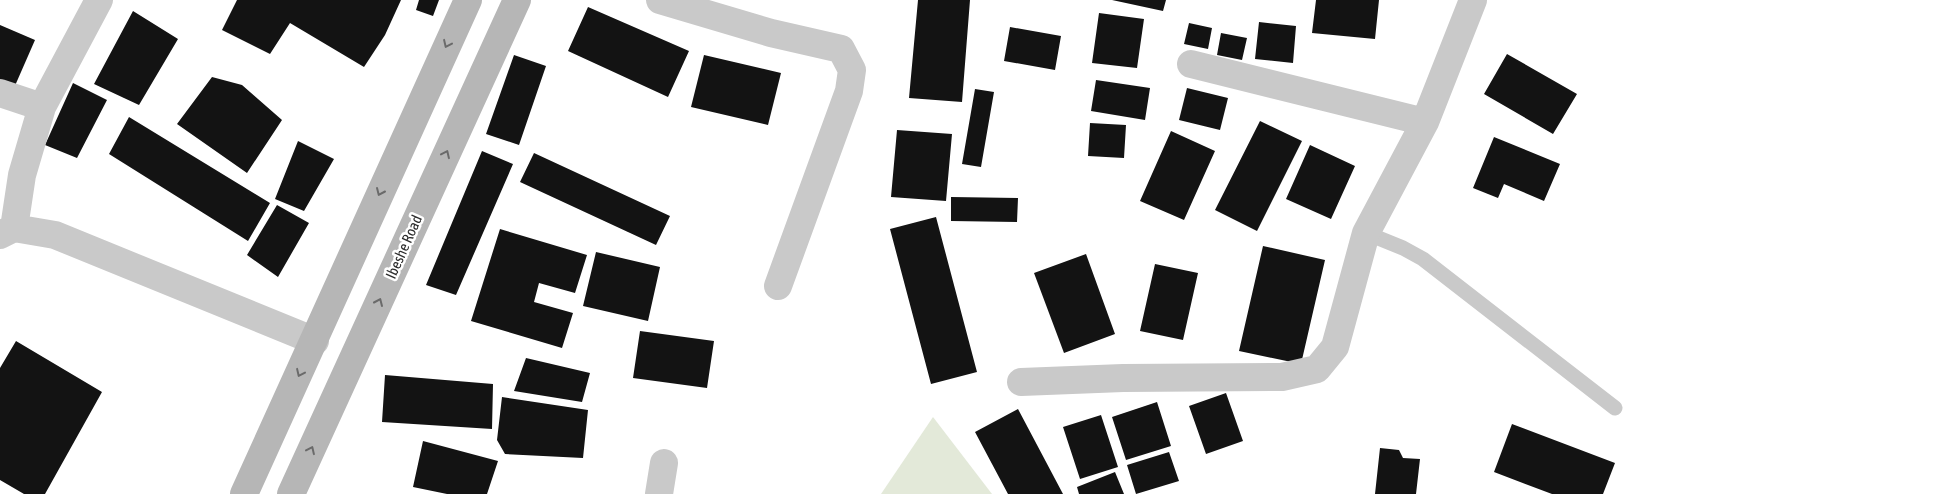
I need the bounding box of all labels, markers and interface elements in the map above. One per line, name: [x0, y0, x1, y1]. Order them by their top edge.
one-way arrow: [443, 39, 453, 48]
one-way arrow: [440, 150, 451, 159]
one-way arrow: [376, 187, 387, 196]
street label: Ibeshe Road: [382, 212, 425, 281]
one-way arrow: [373, 298, 383, 307]
one-way arrow: [296, 368, 307, 377]
one-way arrow: [305, 446, 316, 455]

